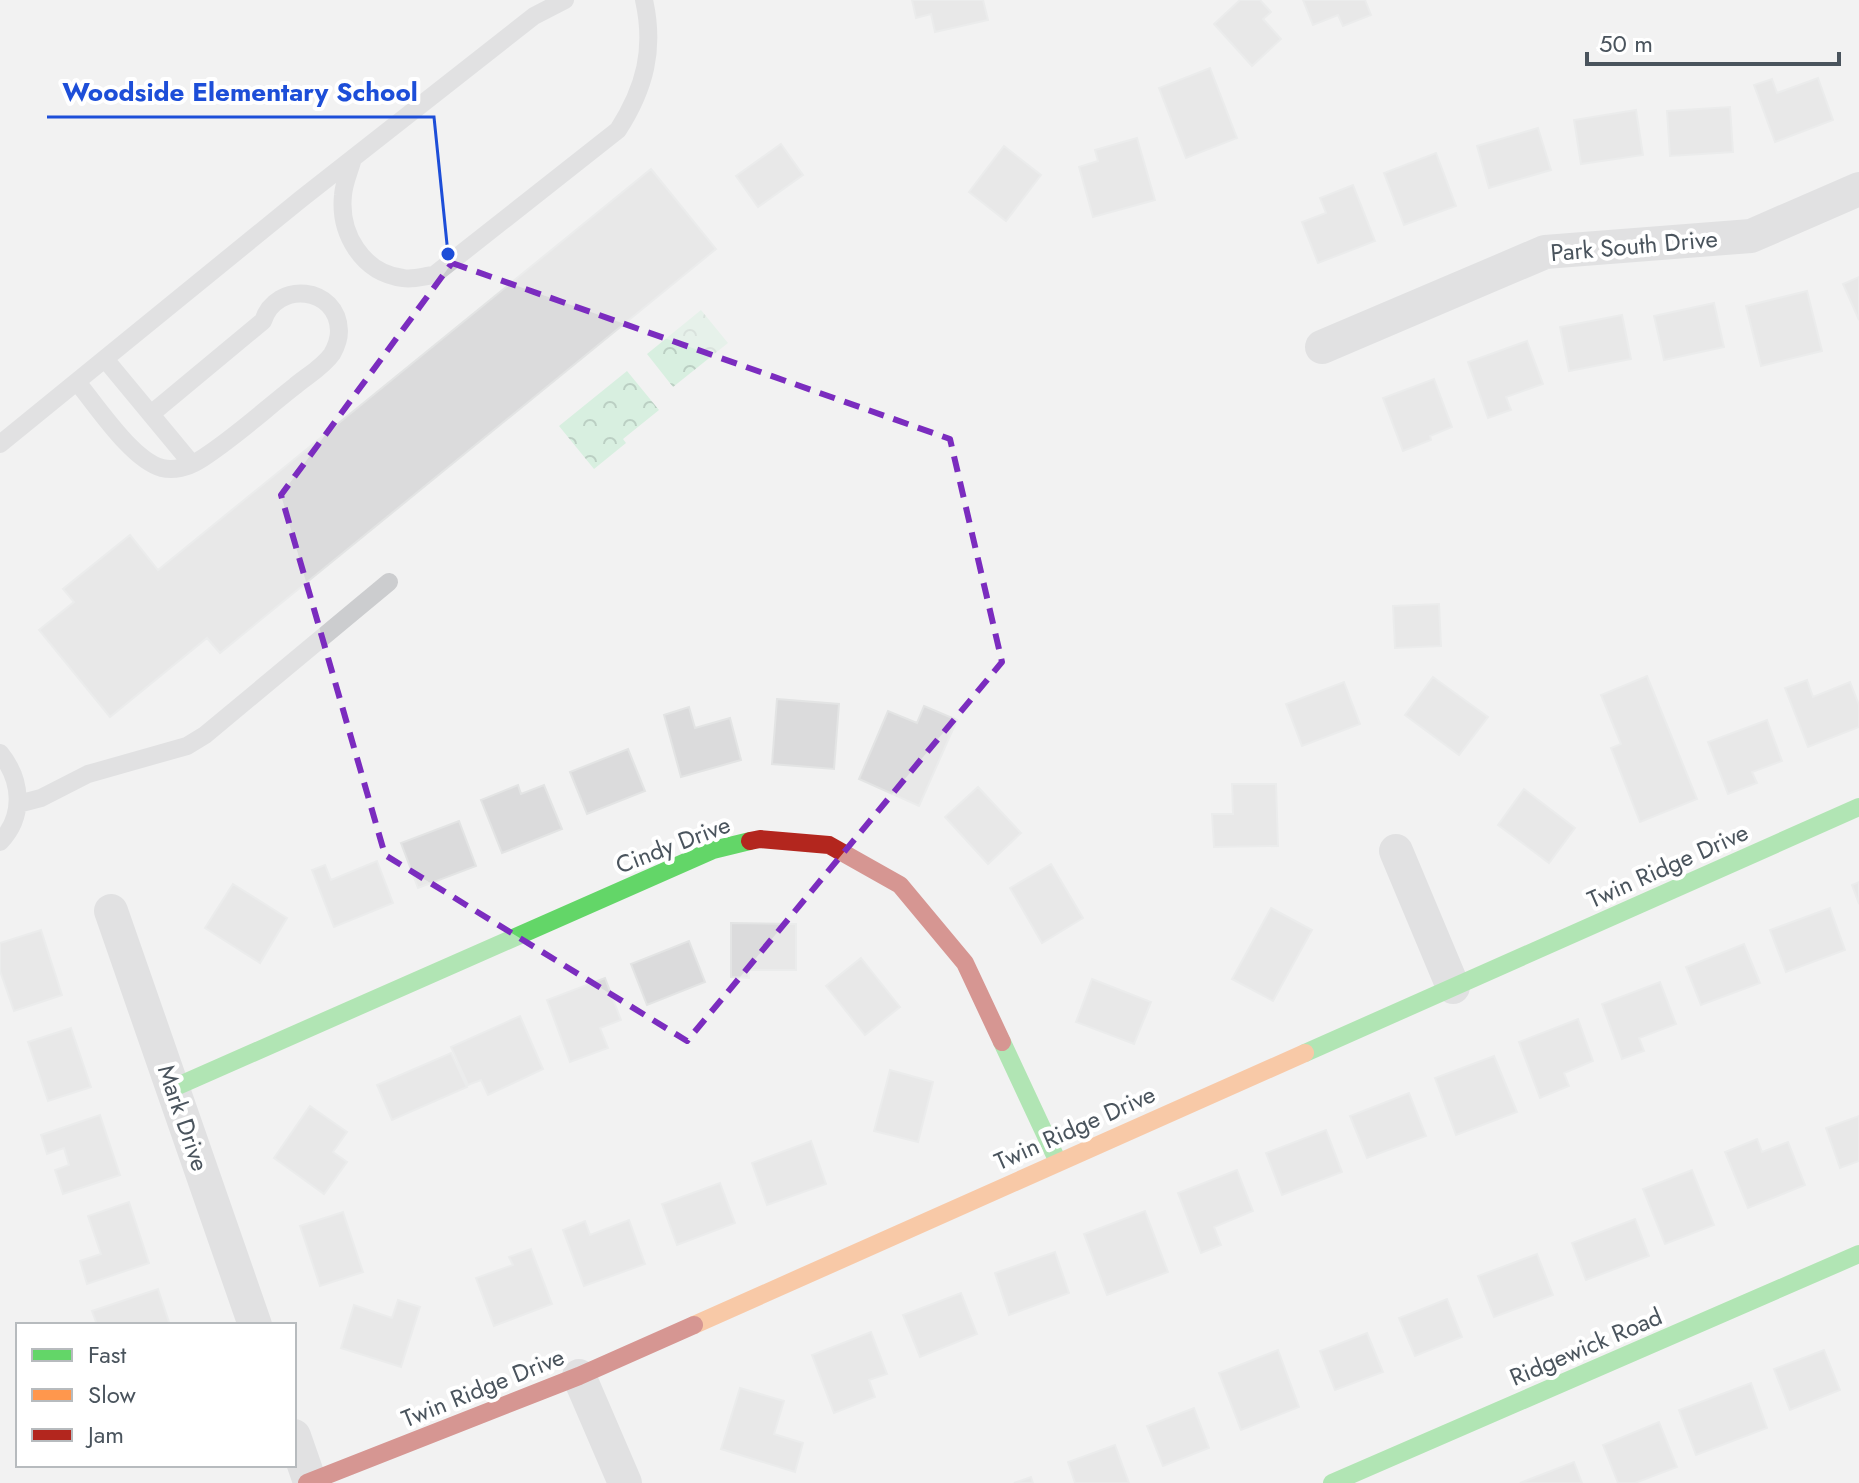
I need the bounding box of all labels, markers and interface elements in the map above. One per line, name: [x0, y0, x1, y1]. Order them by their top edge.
scale bar: [1587, 16, 1839, 66]
text: 50 m: [1599, 26, 1653, 61]
callout: Woodside Elementary School: [47, 67, 434, 117]
text: Woodside Elementary School: [62, 73, 418, 111]
street label: Park South Drive: [1549, 221, 1719, 270]
street label: Cindy Drive: [610, 807, 735, 882]
street label: Twin Ridge Drive: [1582, 814, 1754, 917]
street label: Mark Drive: [149, 1060, 218, 1176]
street label: Twin Ridge Drive: [989, 1076, 1161, 1179]
street label: Ridgewick Road: [1504, 1299, 1667, 1394]
legend: [16, 1323, 296, 1467]
text: Fast: [88, 1337, 126, 1372]
street label: Twin Ridge Drive: [396, 1339, 569, 1436]
text: Slow: [88, 1377, 136, 1412]
text: Jam: [85, 1417, 124, 1452]

